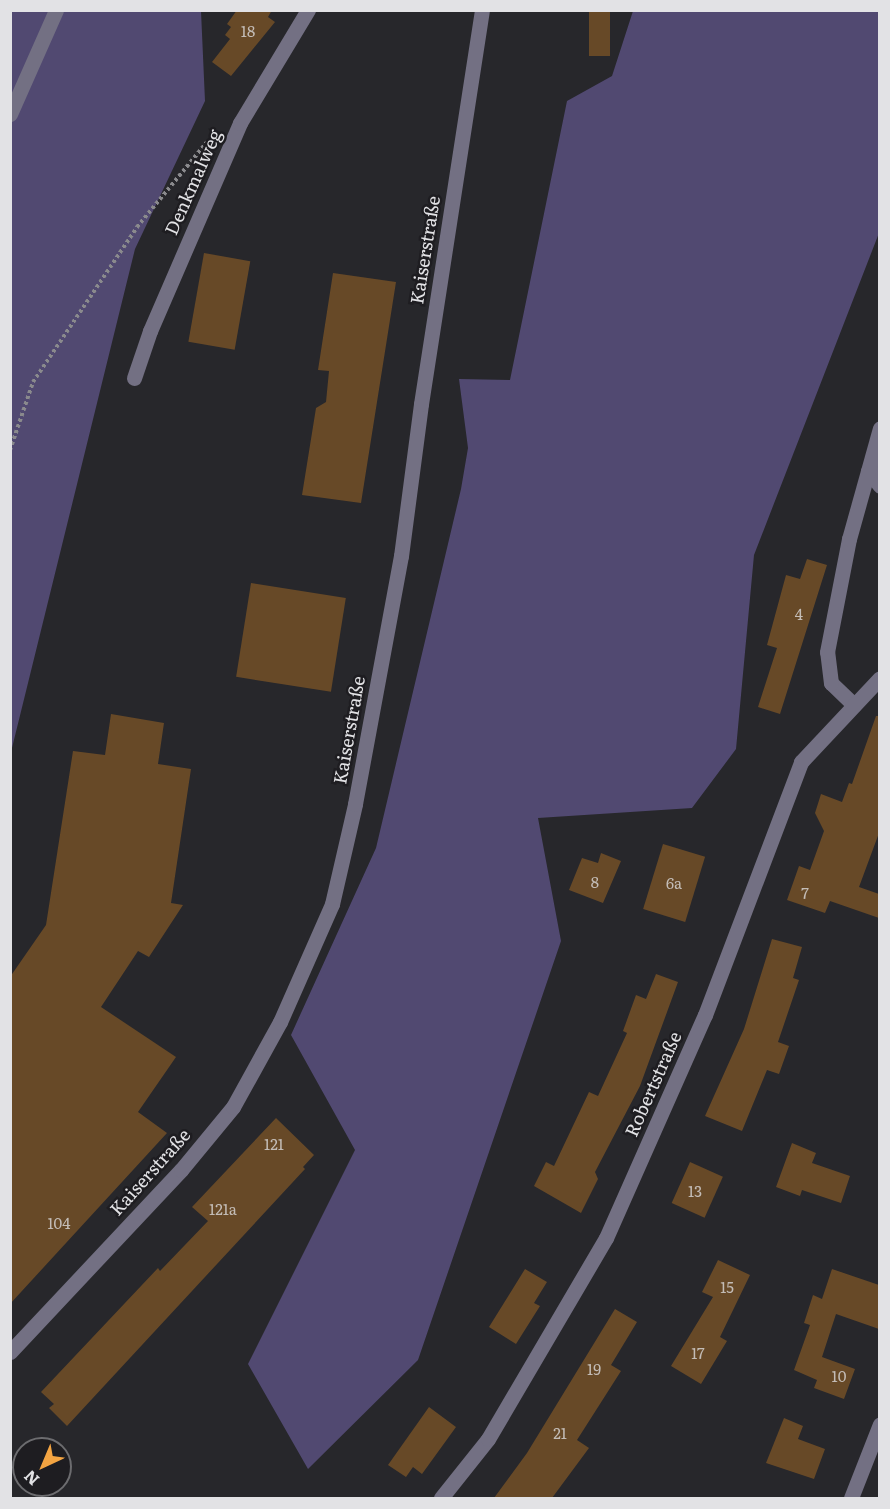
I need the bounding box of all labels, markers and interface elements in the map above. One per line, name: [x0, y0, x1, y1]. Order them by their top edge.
house number: 18: [241, 22, 255, 40]
street label: Denkmalweg: [160, 126, 226, 238]
street label: Kaiserstraße: [406, 194, 444, 306]
house number: 4: [795, 605, 803, 623]
street label: Kaiserstraße: [329, 674, 369, 786]
house number: 8: [591, 873, 599, 891]
house number: 6a: [666, 874, 682, 892]
house number: 7: [801, 884, 809, 902]
street label: Robertstraße: [620, 1028, 686, 1140]
street label: Kaiserstraße: [105, 1124, 195, 1220]
house number: 121: [264, 1135, 284, 1153]
house number: 13: [688, 1182, 702, 1200]
house number: 121a: [209, 1200, 237, 1218]
house number: 104: [47, 1214, 71, 1232]
house number: 15: [720, 1278, 734, 1296]
house number: 17: [691, 1344, 705, 1362]
house number: 19: [587, 1360, 601, 1378]
house number: 10: [832, 1367, 846, 1385]
house number: 21: [553, 1424, 567, 1442]
north arrow: [12, 1437, 72, 1497]
text: N: [18, 1465, 44, 1492]

